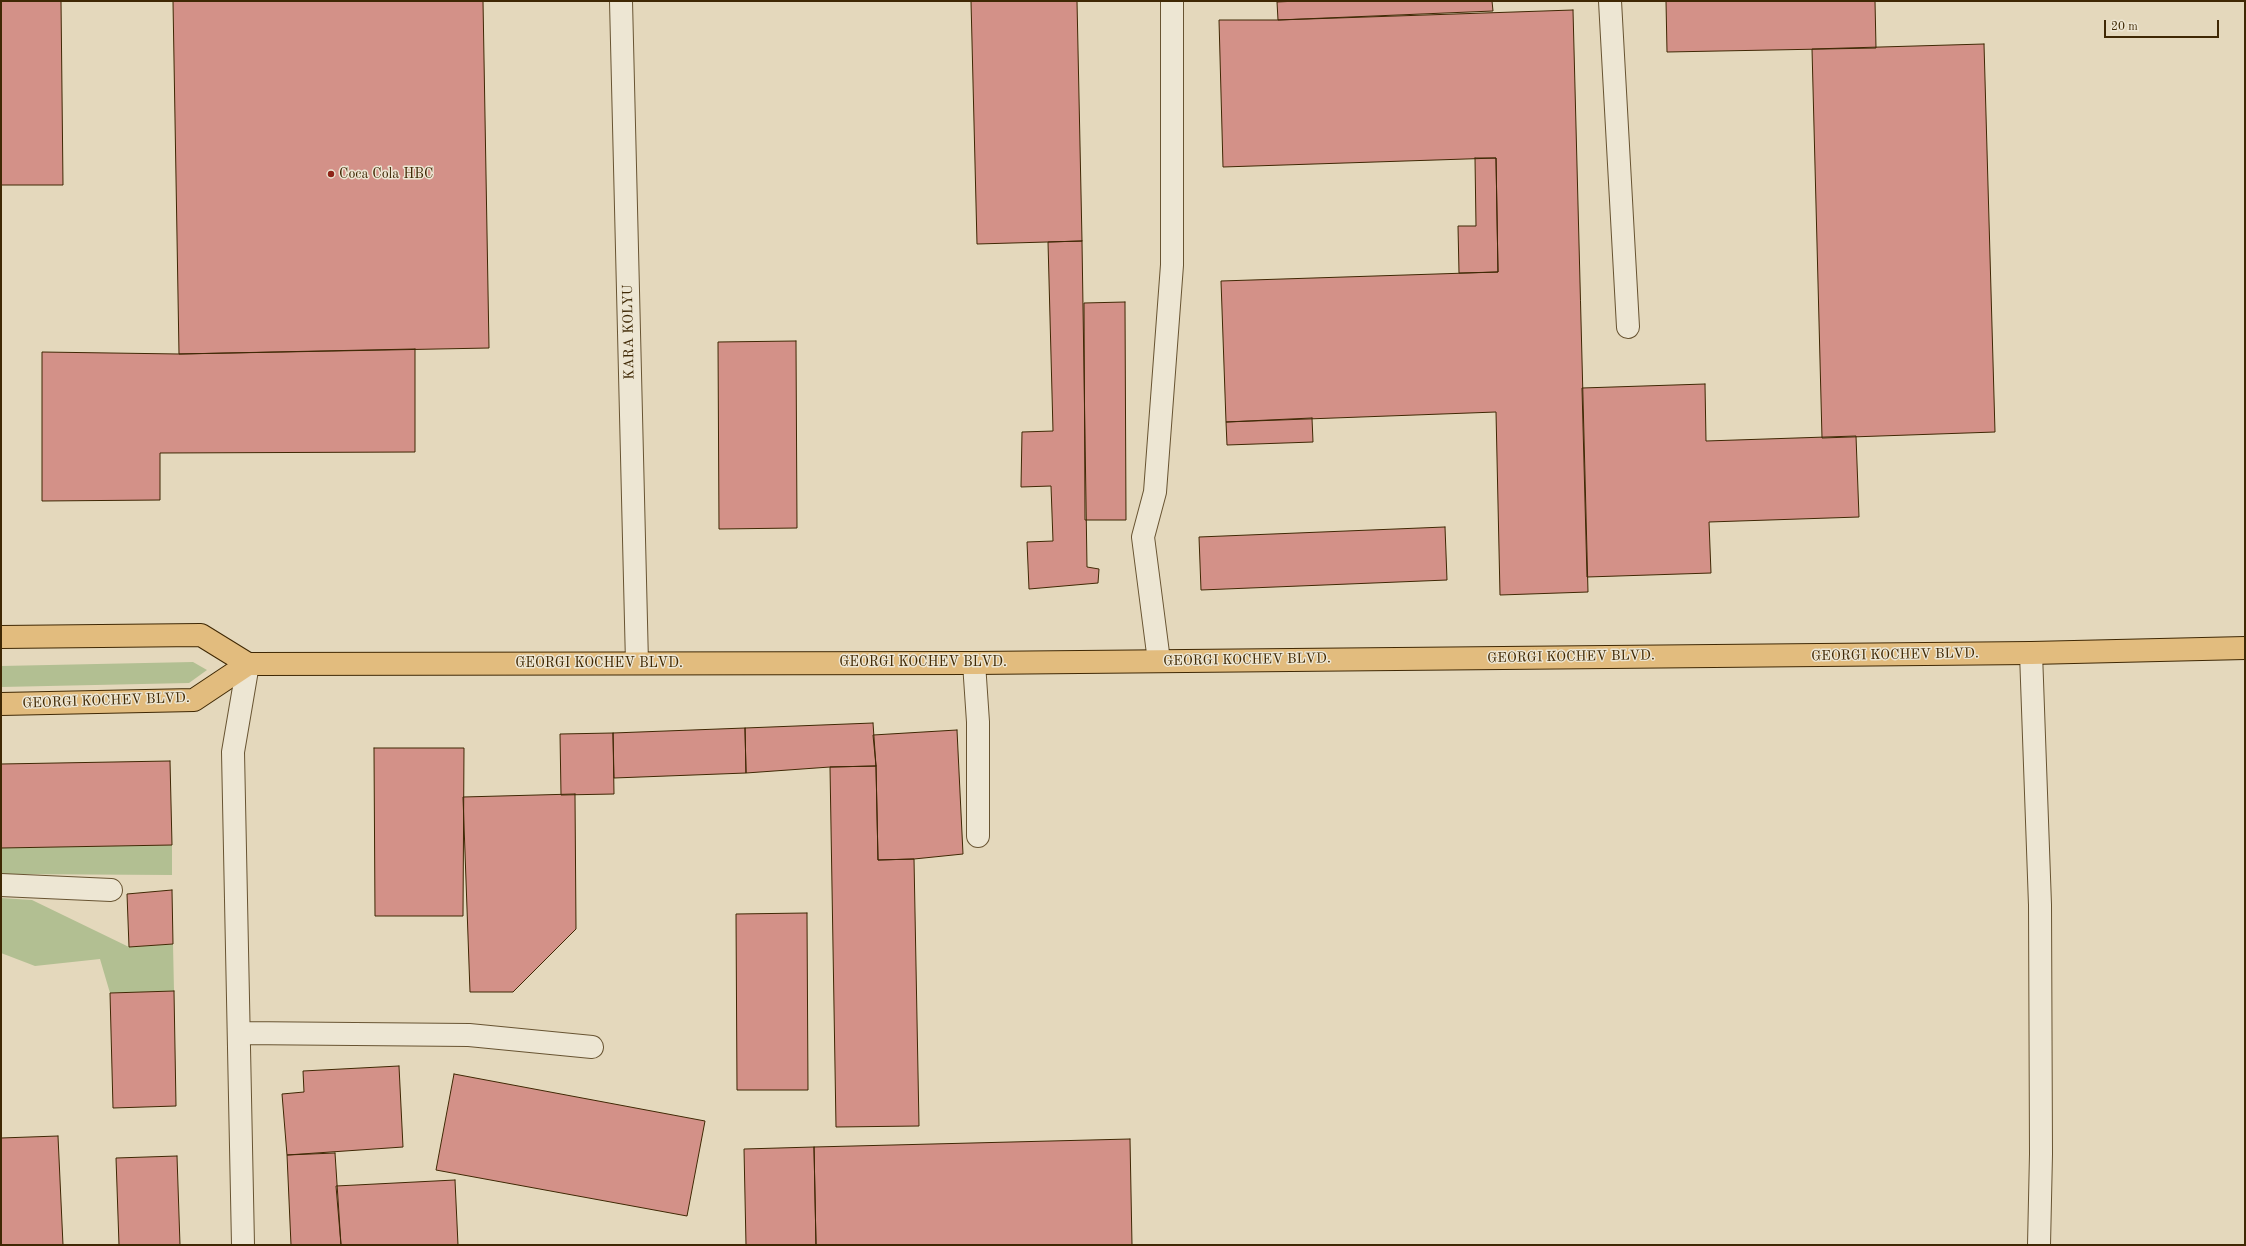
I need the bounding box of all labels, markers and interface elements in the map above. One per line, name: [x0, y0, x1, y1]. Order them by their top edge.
scale bar: [2106, 12, 2221, 38]
text: 20 m: [2111, 21, 2138, 33]
place label: Coca Cola HBC: [339, 166, 433, 182]
marker: Coca Cola HBC: [326, 169, 336, 179]
street label: KARA KOLYU: [620, 284, 638, 380]
street label: GEORGI KOCHEV BLVD.: [1811, 645, 1979, 665]
street label: GEORGI KOCHEV BLVD.: [1487, 647, 1655, 667]
street label: GEORGI KOCHEV BLVD.: [1163, 650, 1331, 670]
street label: GEORGI KOCHEV BLVD.: [839, 654, 1007, 670]
street label: GEORGI KOCHEV BLVD.: [515, 655, 683, 671]
street label: GEORGI KOCHEV BLVD.: [22, 690, 190, 712]

